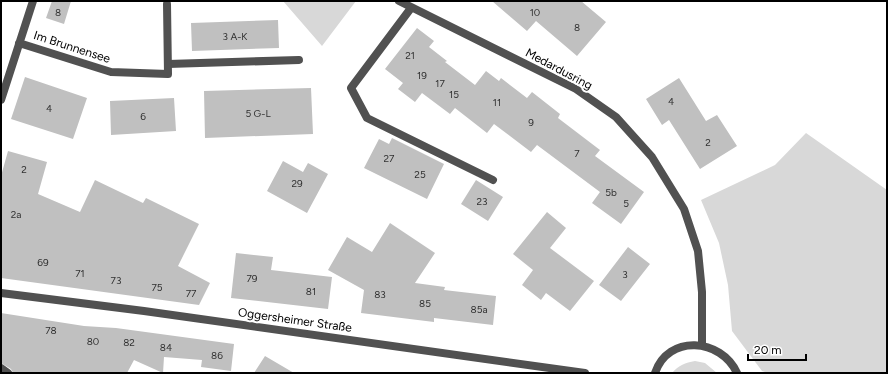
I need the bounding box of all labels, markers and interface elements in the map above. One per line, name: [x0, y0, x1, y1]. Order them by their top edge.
house number: 8: [55, 6, 61, 19]
house number: 10: [530, 6, 540, 19]
house number: 8: [574, 21, 580, 34]
street label: Im Brunnensee: [32, 28, 113, 66]
house number: 3 A-K: [223, 30, 248, 43]
street label: Medardusring: [523, 45, 595, 93]
house number: 21: [405, 49, 415, 62]
house number: 19: [417, 69, 427, 82]
house number: 17: [435, 77, 445, 90]
house number: 15: [449, 88, 459, 101]
house number: 4: [668, 95, 674, 108]
house number: 11: [493, 96, 501, 109]
house number: 4: [46, 102, 52, 115]
house number: 5 G-L: [245, 107, 271, 120]
house number: 6: [140, 110, 146, 123]
house number: 9: [528, 116, 534, 129]
house number: 2: [705, 136, 711, 149]
house number: 7: [574, 147, 580, 160]
house number: 27: [384, 152, 395, 165]
house number: 2: [21, 163, 27, 176]
house number: 25: [414, 168, 426, 181]
house number: 29: [291, 177, 303, 190]
house number: 5b: [605, 186, 617, 199]
house number: 23: [476, 195, 488, 208]
house number: 5: [623, 197, 629, 210]
house number: 2a: [11, 208, 21, 221]
house number: 69: [37, 256, 49, 269]
house number: 71: [75, 267, 85, 280]
house number: 3: [622, 268, 628, 281]
house number: 79: [246, 272, 258, 285]
house number: 73: [111, 274, 121, 287]
house number: 75: [151, 281, 163, 294]
house number: 81: [306, 285, 316, 298]
house number: 77: [186, 287, 197, 300]
house number: 83: [374, 288, 386, 301]
house number: 85: [419, 297, 431, 310]
house number: 85a: [471, 303, 488, 316]
street label: Oggersheimer Straße: [237, 305, 353, 335]
house number: 78: [45, 324, 57, 337]
house number: 80: [87, 335, 99, 348]
house number: 82: [123, 336, 135, 349]
scale bar: [748, 336, 806, 362]
house number: 84: [160, 341, 172, 354]
text: 20 m: [754, 343, 782, 357]
house number: 86: [211, 349, 223, 362]

